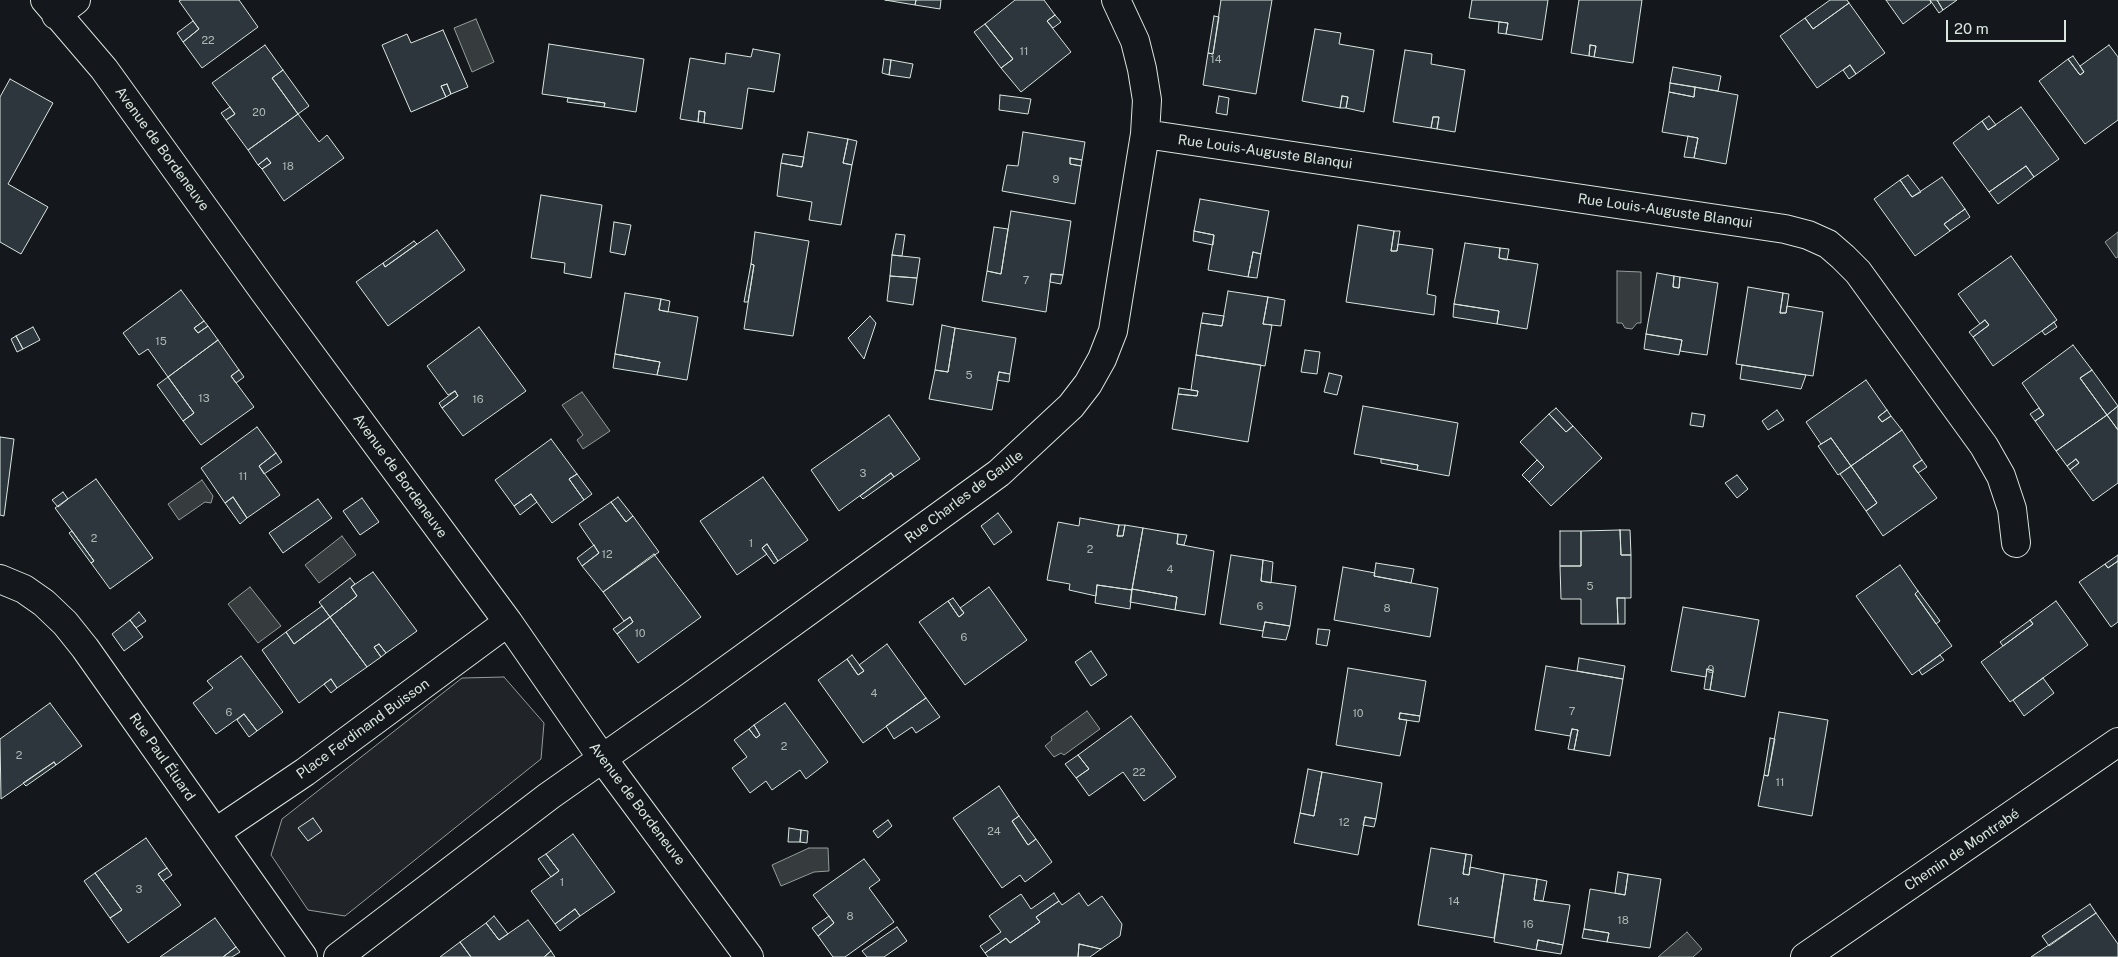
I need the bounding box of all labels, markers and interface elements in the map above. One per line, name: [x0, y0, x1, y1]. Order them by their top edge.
scale bar: [1948, 10, 2068, 42]
text: 20 m: [1954, 20, 1989, 37]
house number: 22: [201, 34, 215, 48]
house number: 11: [1020, 45, 1028, 59]
house number: 14: [1210, 53, 1222, 67]
street label: Avenue de Bordeneuve: [111, 84, 213, 214]
house number: 20: [252, 106, 266, 120]
street label: Rue Louis-Auguste Blanqui: [1177, 131, 1353, 173]
house number: 18: [282, 160, 294, 174]
house number: 9: [1053, 173, 1059, 187]
street label: Rue Louis-Auguste Blanqui: [1577, 190, 1753, 232]
house number: 7: [1023, 274, 1029, 288]
house number: 15: [155, 335, 167, 349]
house number: 5: [965, 369, 973, 383]
house number: 13: [198, 392, 210, 406]
house number: 16: [472, 393, 484, 407]
street label: Avenue de Bordeneuve: [349, 411, 451, 541]
street label: Rue Charles de Gaulle: [902, 447, 1026, 547]
house number: 3: [860, 467, 866, 481]
house number: 11: [239, 470, 247, 484]
house number: 2: [91, 532, 97, 546]
house number: 1: [749, 537, 753, 551]
house number: 2: [1087, 543, 1093, 557]
house number: 12: [601, 548, 613, 562]
house number: 4: [1167, 563, 1173, 577]
house number: 5: [1586, 580, 1594, 594]
house number: 6: [1257, 600, 1263, 614]
house number: 8: [1383, 602, 1391, 616]
house number: 10: [634, 627, 646, 641]
house number: 6: [961, 631, 967, 645]
house number: 9: [1708, 663, 1714, 677]
street label: Place Ferdinand Buisson: [293, 675, 433, 783]
house number: 4: [871, 687, 877, 701]
house number: 7: [1569, 705, 1575, 719]
house number: 6: [226, 706, 232, 720]
house number: 10: [1352, 707, 1364, 721]
street label: Rue Paul Éluard: [125, 710, 199, 804]
street label: Avenue de Bordeneuve: [585, 739, 689, 869]
house number: 2: [781, 740, 787, 754]
house number: 2: [16, 749, 22, 763]
house number: 22: [1132, 766, 1146, 780]
house number: 11: [1776, 776, 1784, 790]
street label: Chemin de Montrabé: [1901, 805, 2023, 895]
house number: 12: [1338, 816, 1350, 830]
house number: 24: [987, 825, 1001, 839]
house number: 1: [560, 876, 564, 890]
house number: 3: [136, 883, 142, 897]
house number: 14: [1448, 895, 1460, 909]
house number: 8: [846, 910, 854, 924]
house number: 18: [1617, 914, 1629, 928]
house number: 16: [1522, 918, 1534, 932]

